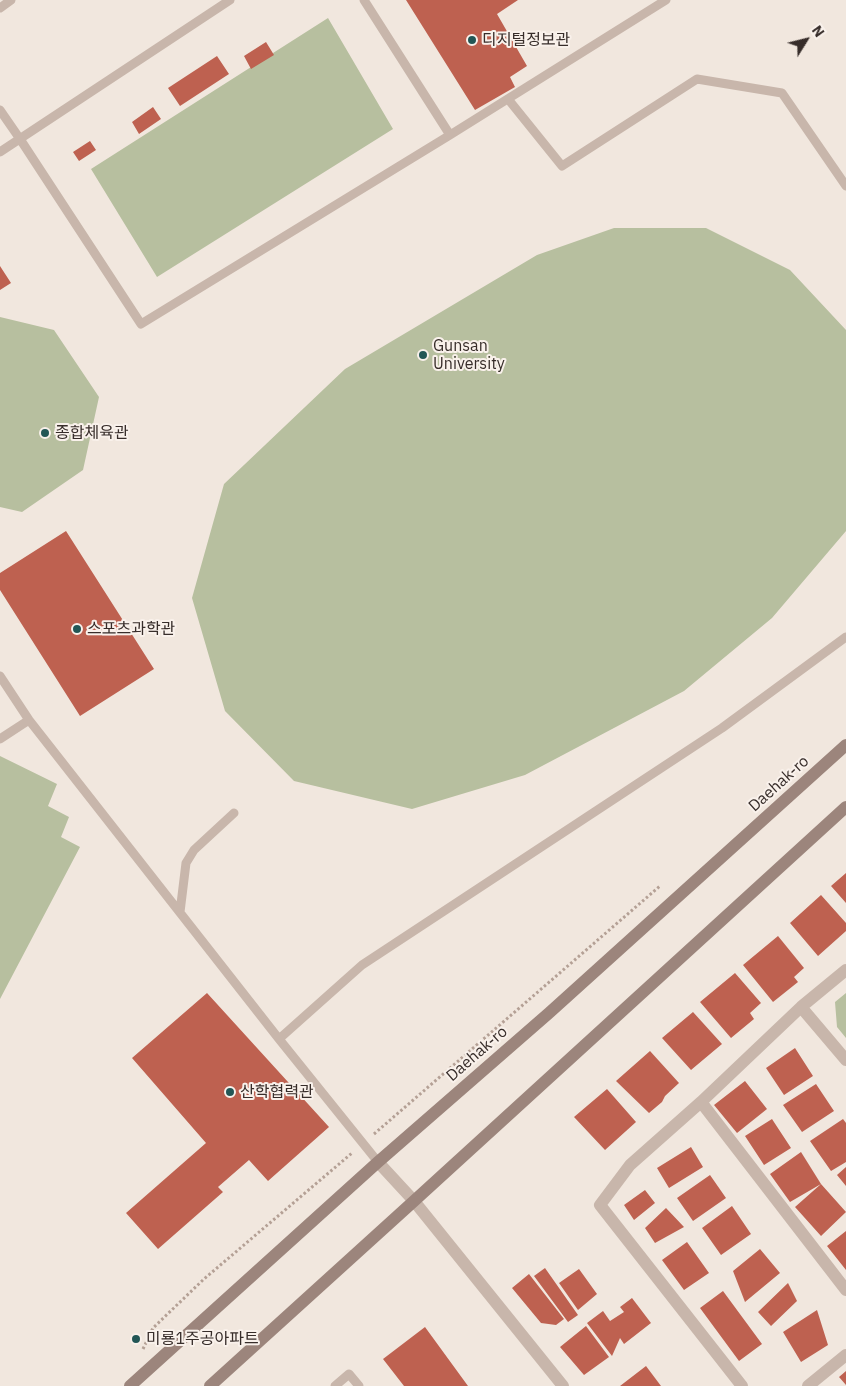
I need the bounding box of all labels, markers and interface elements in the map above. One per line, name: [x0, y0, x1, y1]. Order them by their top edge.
north arrow: [781, 15, 831, 65]
text: N: [808, 22, 828, 41]
place label: 디지털정보관: [482, 30, 570, 50]
marker: 디지털정보관: [466, 34, 478, 46]
place label: Gunsan University: [433, 336, 505, 374]
marker: Gunsan University: [417, 349, 429, 361]
place label: 종합체육관: [55, 423, 129, 443]
marker: 종합체육관: [39, 427, 51, 439]
place label: 스포츠과학관: [87, 619, 175, 639]
marker: 스포츠과학관: [71, 623, 83, 635]
street label: Daehak-ro: [745, 752, 813, 816]
street label: Daehak-ro: [443, 1022, 511, 1086]
place label: 산학협력관: [240, 1082, 314, 1102]
marker: 산학협력관: [224, 1086, 236, 1098]
place label: 미룡1주공아파트: [146, 1329, 259, 1349]
marker: 미룡1주공아파트: [130, 1333, 142, 1345]

